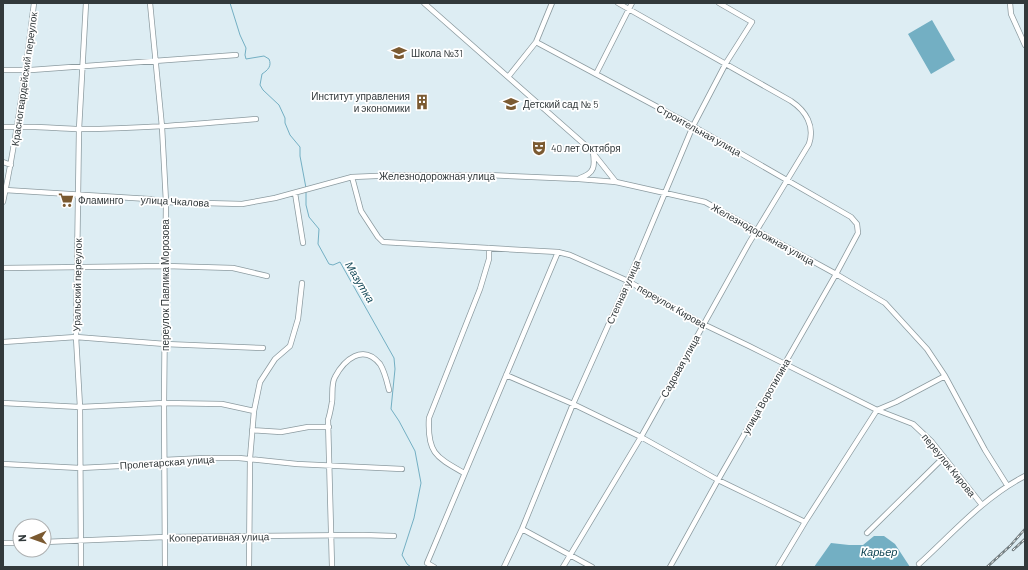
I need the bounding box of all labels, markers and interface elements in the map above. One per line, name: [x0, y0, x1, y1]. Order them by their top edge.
street label: Красногвардейский переулок: [9, 11, 39, 147]
school or university icon: Школа №31: [390, 44, 408, 62]
place label: Школа №31: [411, 47, 463, 59]
place label: Институт управления и экономики: [311, 90, 410, 114]
building icon: Институт управления и экономики: [413, 93, 431, 111]
school or university icon: Детский сад № 5: [502, 95, 520, 113]
place label: Детский сад № 5: [523, 98, 598, 110]
street label: Строительная улица: [654, 102, 744, 159]
theatre icon: 40 лет Октября: [530, 139, 548, 157]
place label: 40 лет Октября: [551, 142, 621, 154]
street label: Железнодорожная улица: [379, 170, 495, 182]
supermarket icon: Фламинго: [57, 191, 75, 209]
street label: улица Чкалова: [140, 193, 210, 209]
place label: Фламинго: [78, 194, 124, 206]
street label: Железнодорожная улица: [709, 201, 817, 268]
street label: переулок Павлика Морозова: [159, 219, 171, 351]
street label: Уральский переулок: [70, 238, 84, 332]
street label: Степная улица: [604, 258, 643, 326]
water label: Мазутка: [343, 259, 378, 305]
street label: переулок Кирова: [635, 281, 709, 331]
street label: Садовая улица: [658, 332, 702, 400]
street label: улица Воротилина: [739, 356, 793, 436]
street label: переулок Кирова: [920, 431, 978, 499]
street label: Пролетарская улица: [119, 453, 215, 471]
north arrow: [12, 518, 52, 558]
street label: Кооперативная улица: [169, 530, 270, 544]
text: N: [15, 534, 28, 542]
water label: Карьер: [861, 545, 897, 558]

